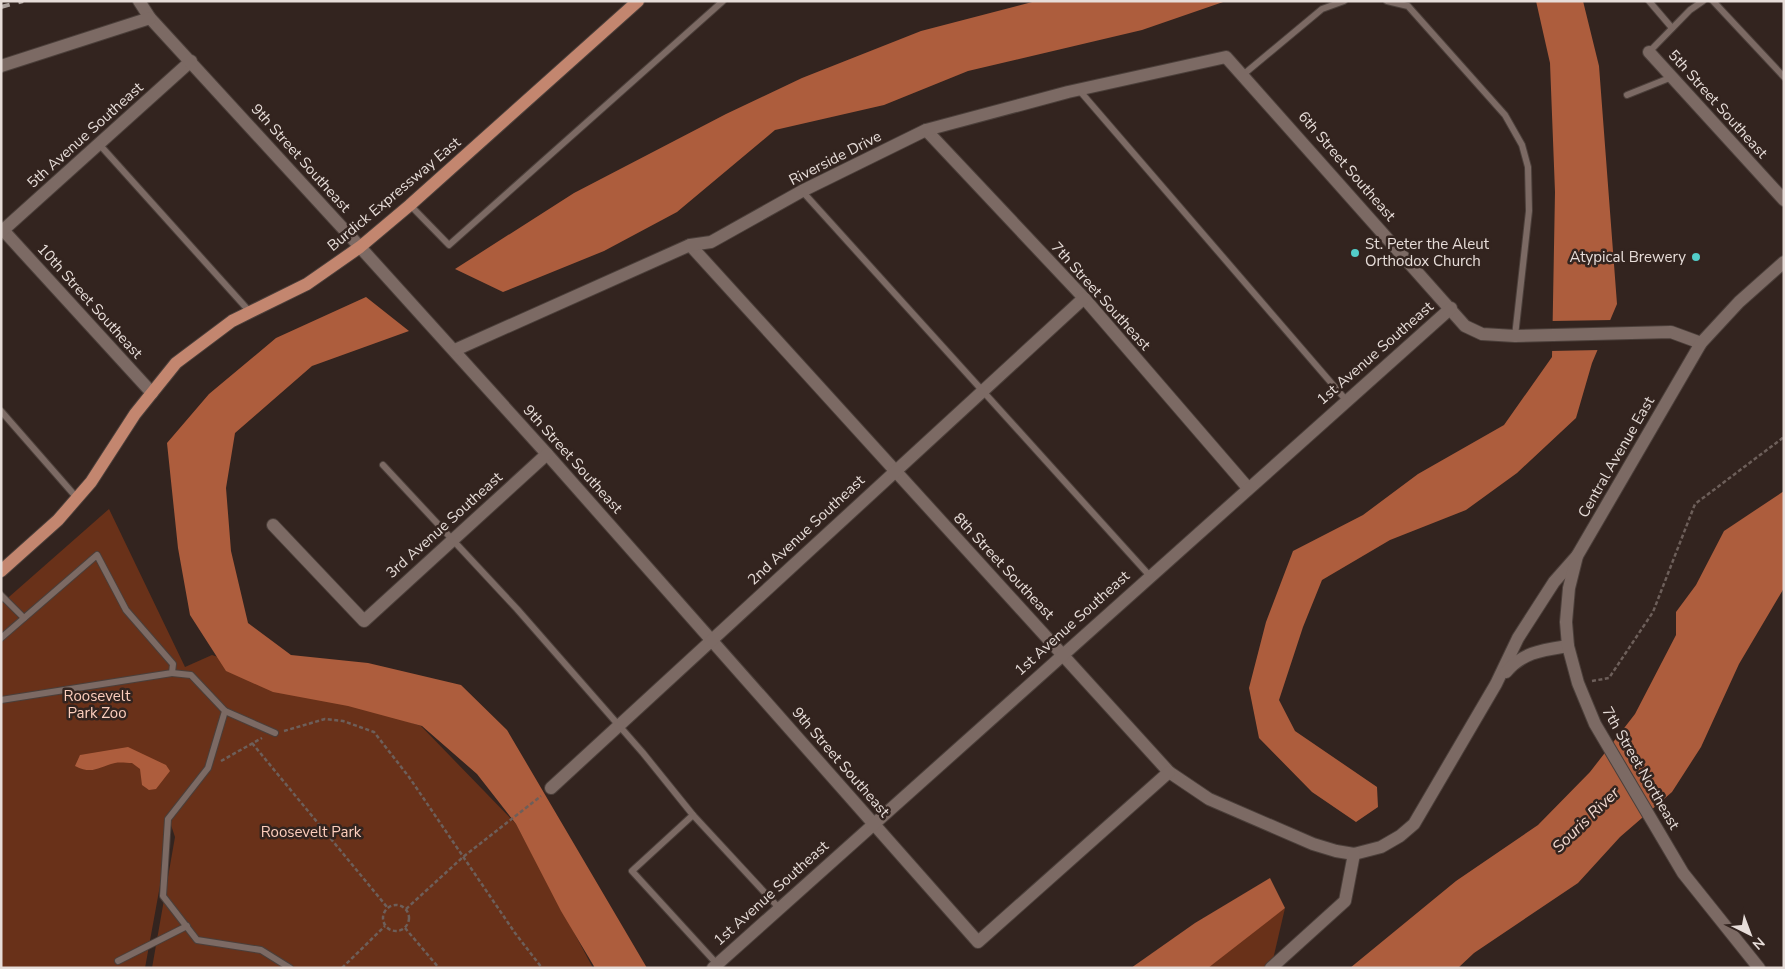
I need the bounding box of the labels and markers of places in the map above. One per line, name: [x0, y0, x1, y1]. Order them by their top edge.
place label: St. Peter the Aleut Orthodox Church: [1365, 234, 1490, 271]
marker: St. Peter the Aleut Orthodox Church: [1349, 247, 1361, 259]
place label: Atypical Brewery: [1570, 247, 1686, 267]
marker: Atypical Brewery: [1690, 251, 1702, 263]

